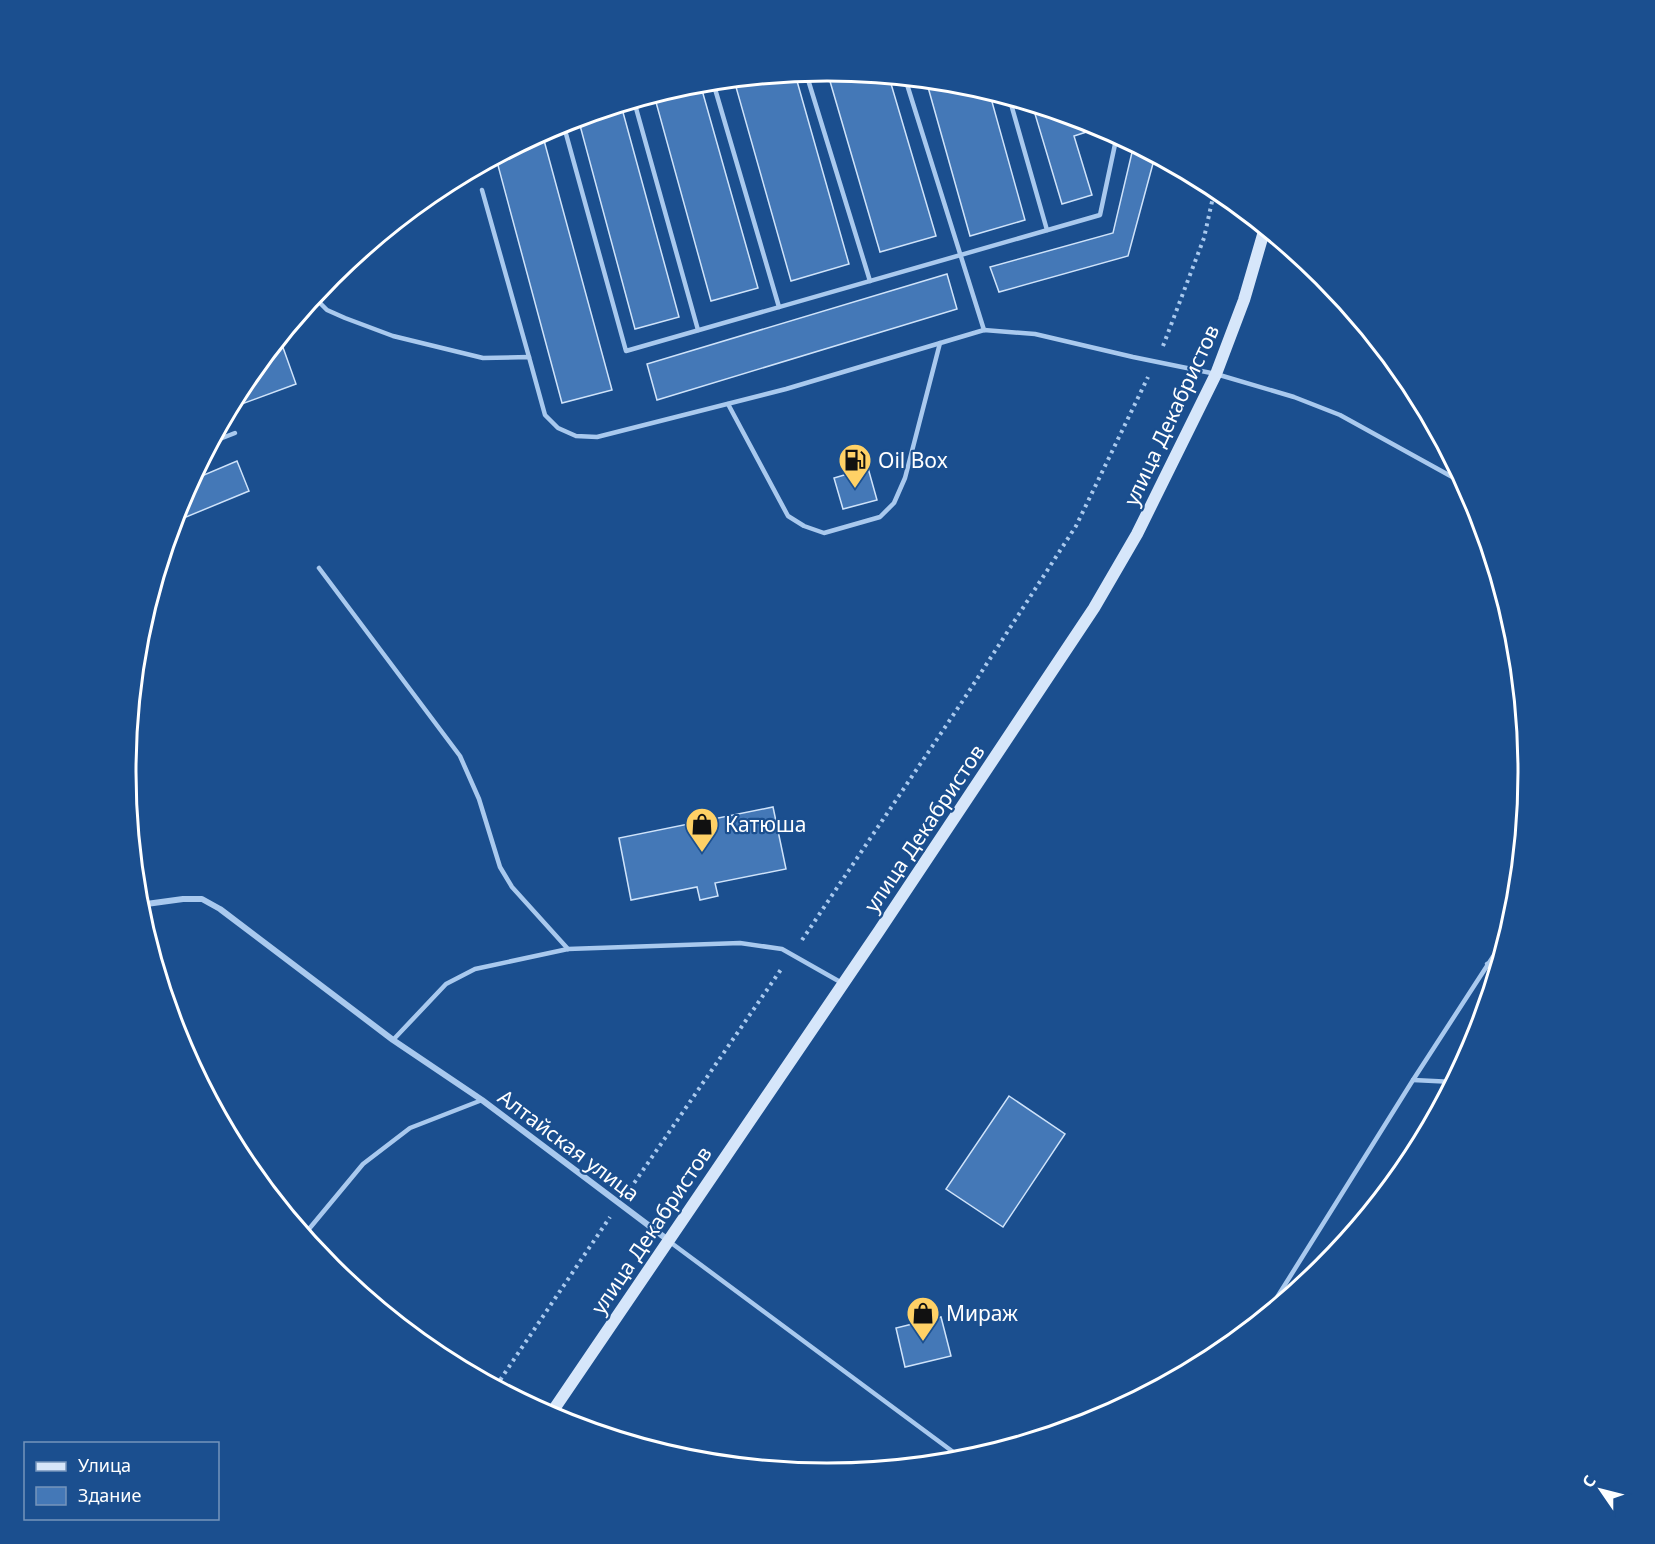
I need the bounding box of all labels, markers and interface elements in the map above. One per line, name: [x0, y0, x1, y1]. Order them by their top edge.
street label: улица Декабристов: [1117, 320, 1225, 510]
fuel station icon: Oil Box: [837, 442, 873, 489]
place label: Oil Box: [878, 446, 948, 474]
street label: улица Декабристов: [857, 739, 991, 917]
shop icon: Катюша: [684, 806, 720, 853]
place label: Катюша: [725, 810, 806, 838]
street label: Алтайская улица: [493, 1083, 645, 1207]
street label: улица Декабристов: [584, 1141, 718, 1319]
shop icon: Мираж: [905, 1295, 941, 1342]
place label: Мираж: [946, 1299, 1018, 1327]
legend: [24, 1442, 219, 1520]
text: Улица: [78, 1453, 131, 1477]
north arrow: [1571, 1460, 1631, 1520]
text: С: [1577, 1471, 1601, 1492]
text: Здание: [78, 1483, 142, 1507]

